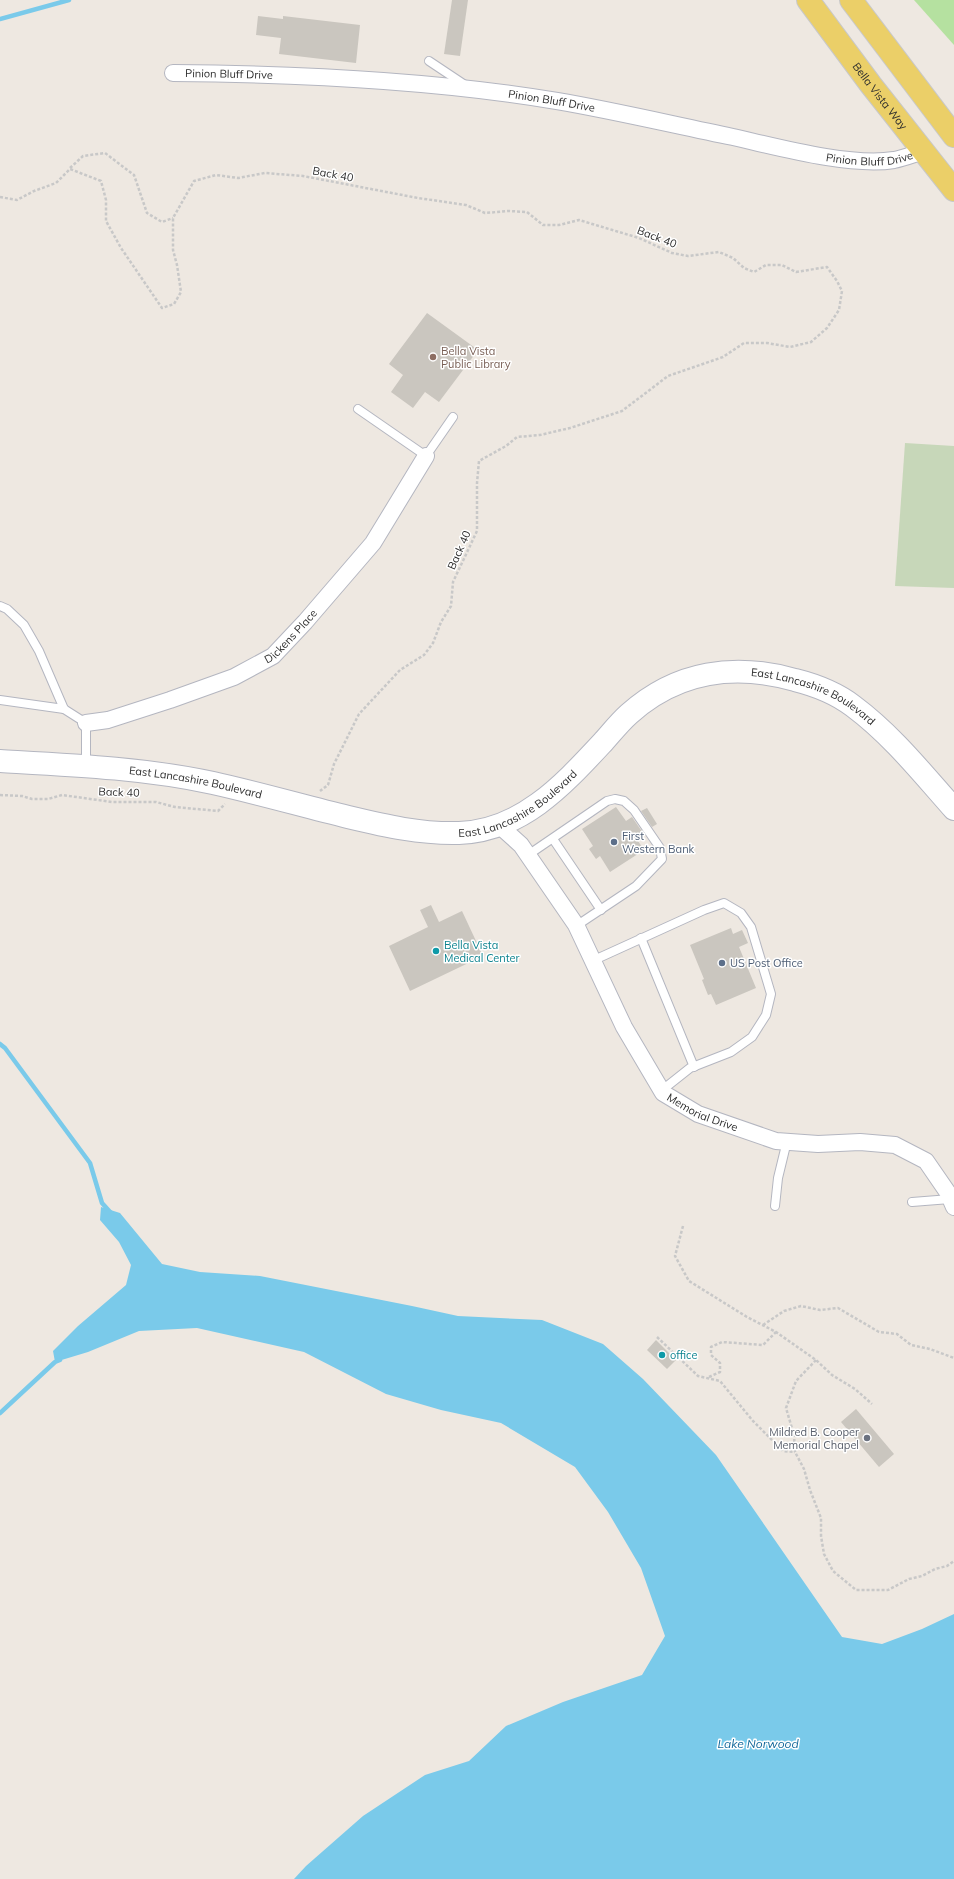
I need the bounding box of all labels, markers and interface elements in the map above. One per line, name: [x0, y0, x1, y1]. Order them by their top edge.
street label: Bella Vista Way: [850, 60, 911, 132]
street label: Pinion Bluff Drive: [185, 66, 273, 82]
street label: Pinion Bluff Drive: [507, 87, 596, 115]
street label: Pinion Bluff Drive: [825, 148, 915, 168]
street label: Back 40: [311, 164, 355, 185]
street label: Back 40: [635, 223, 679, 251]
place label: Bella Vista Public Library: [441, 344, 511, 371]
marker: Bella Vista Public Library: [428, 352, 438, 362]
street label: Back 40: [444, 528, 474, 572]
street label: Dickens Place: [262, 606, 320, 666]
street label: East Lancashire Boulevard: [751, 665, 878, 728]
street label: East Lancashire Boulevard: [128, 763, 264, 802]
street label: East Lancashire Boulevard: [458, 767, 580, 840]
street label: Back 40: [98, 784, 140, 800]
place label: First Western Bank: [622, 829, 695, 856]
marker: First Western Bank: [609, 837, 619, 847]
place label: Bella Vista Medical Center: [444, 938, 519, 965]
marker: Bella Vista Medical Center: [431, 946, 441, 956]
place label: US Post Office: [730, 956, 803, 970]
marker: US Post Office: [717, 958, 727, 968]
street label: Memorial Drive: [664, 1090, 740, 1134]
place label: office: [670, 1348, 697, 1362]
marker: office: [657, 1350, 667, 1360]
place label: Mildred B. Cooper Memorial Chapel: [769, 1425, 859, 1452]
marker: Mildred B. Cooper Memorial Chapel: [862, 1433, 872, 1443]
water label: Lake Norwood: [717, 1736, 799, 1751]

